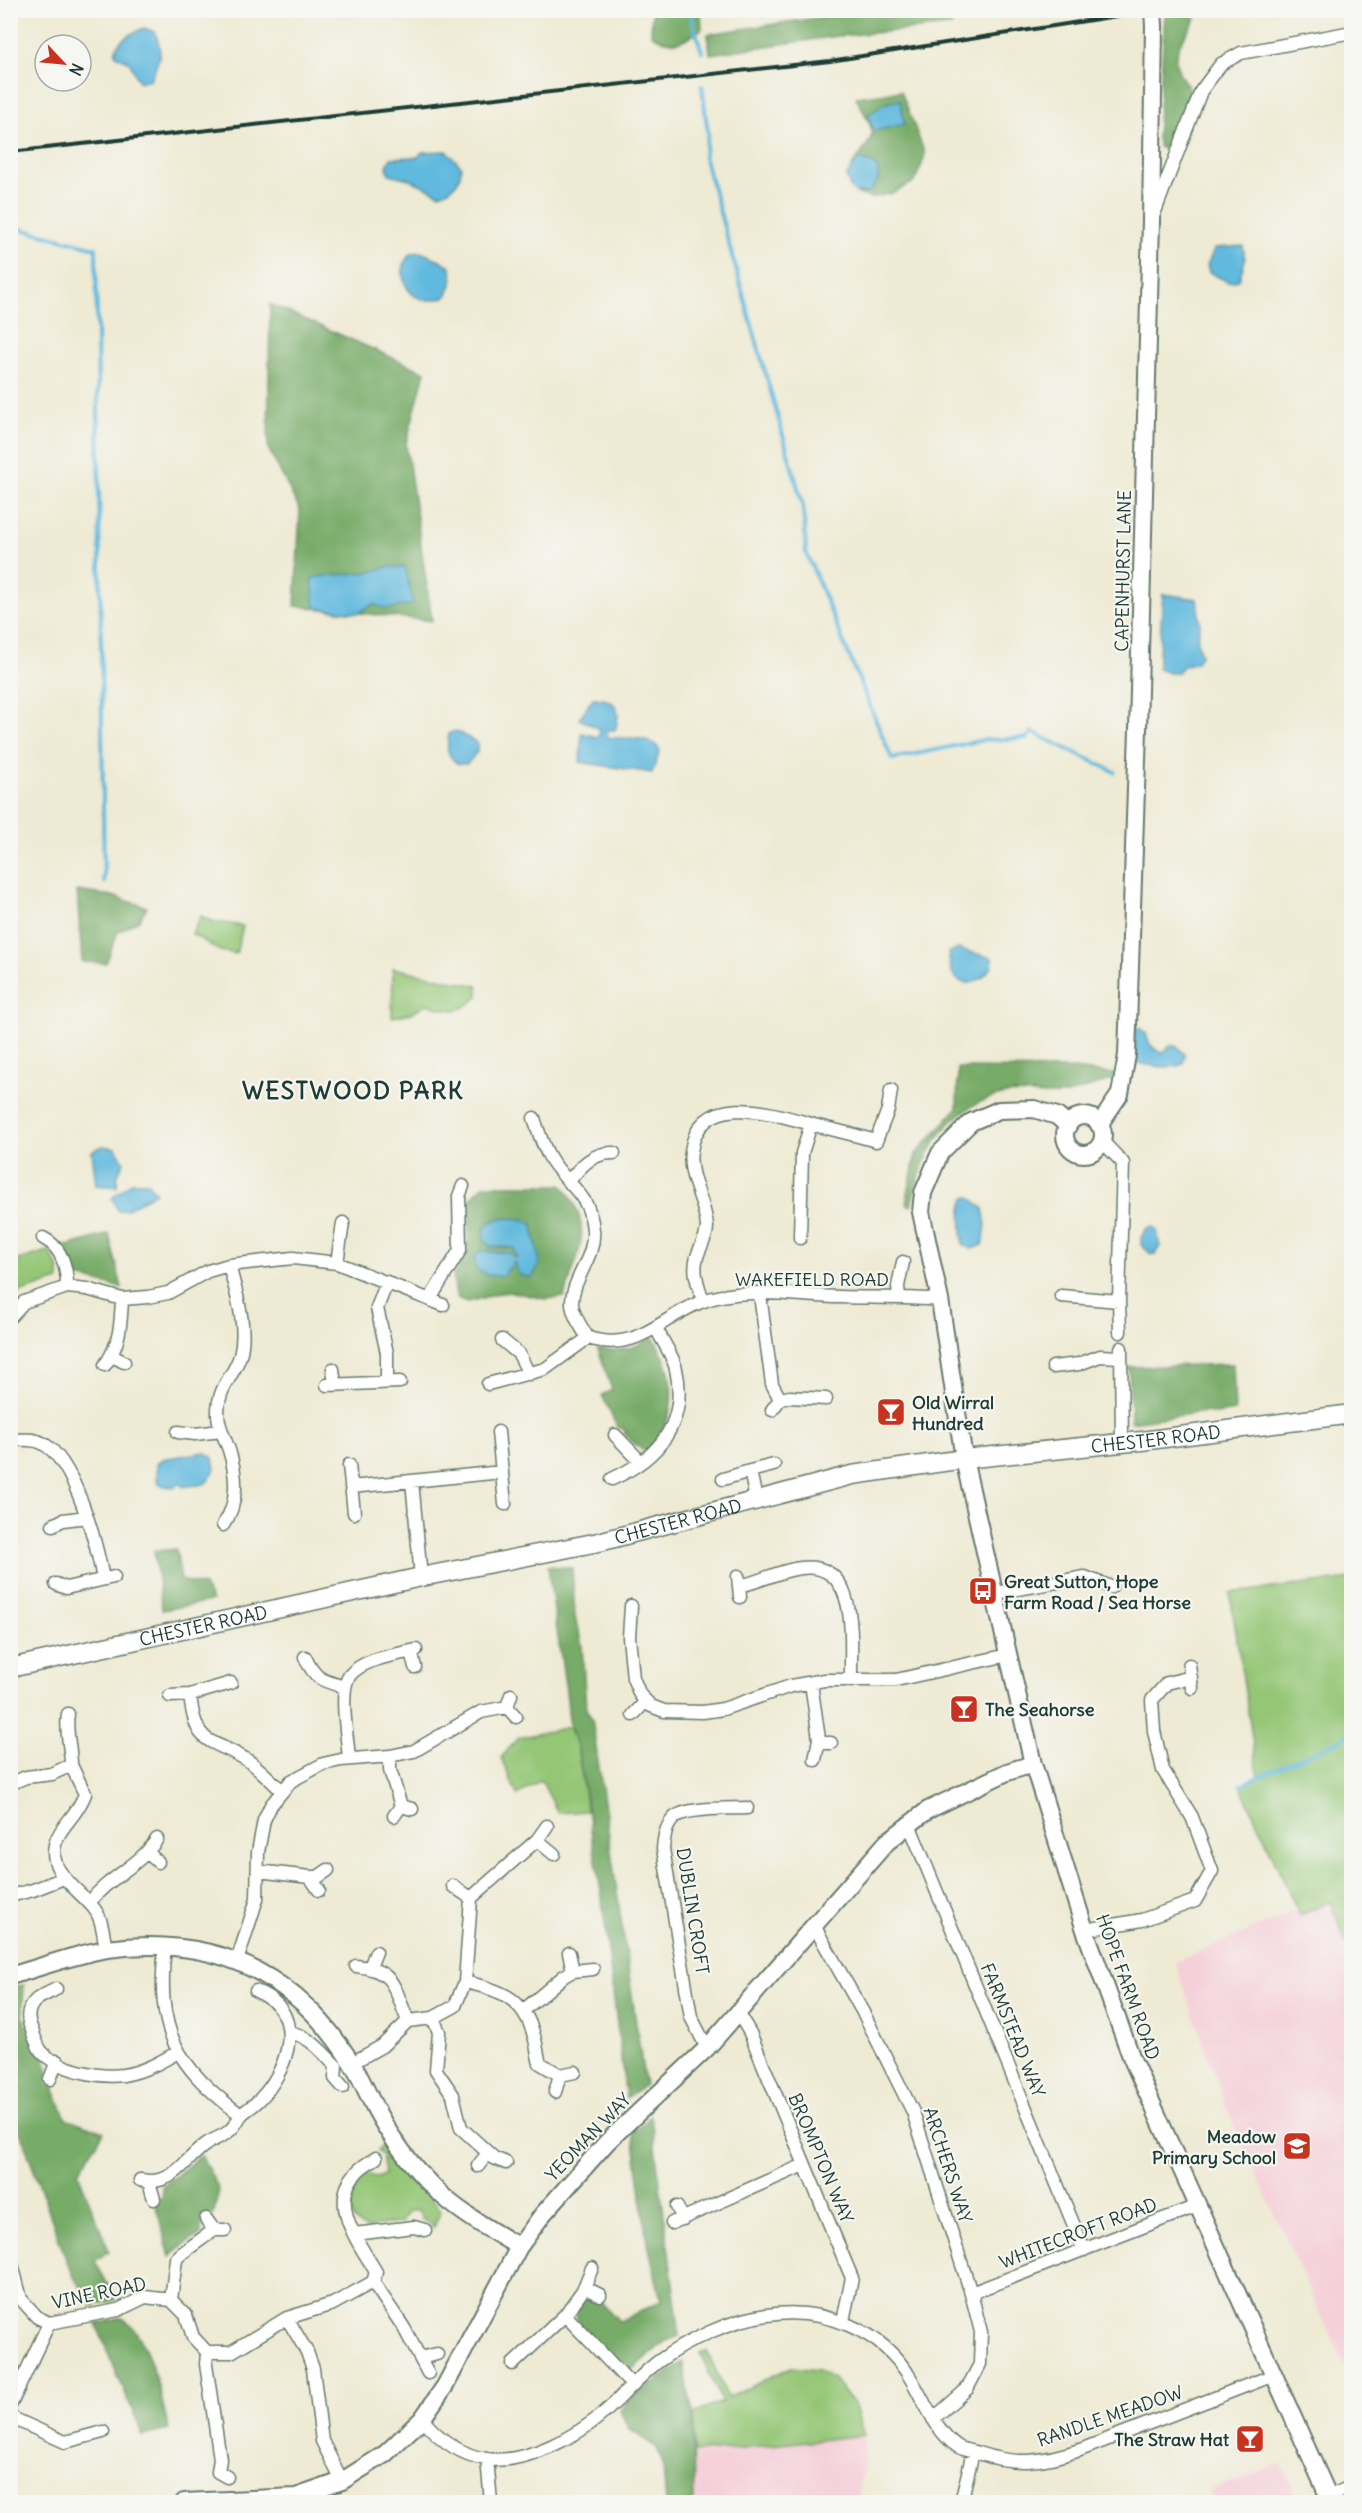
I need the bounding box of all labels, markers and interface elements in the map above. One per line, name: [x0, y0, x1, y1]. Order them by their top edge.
north arrow: [33, 33, 93, 93]
text: N: [65, 60, 88, 79]
street label: CAPENHURST LANE: [1110, 490, 1136, 652]
district label: WESTWOOD PARK: [242, 1075, 464, 1105]
street label: WAKEFIELD ROAD: [735, 1268, 889, 1291]
place label: Old Wirral Hundred: [912, 1391, 994, 1435]
bar icon: Old Wirral Hundred: [875, 1396, 907, 1428]
street label: CHESTER ROAD: [1090, 1419, 1222, 1458]
street label: CHESTER ROAD: [612, 1493, 744, 1549]
place label: Great Sutton, Hope Farm Road / Sea Horse: [1004, 1570, 1191, 1614]
bus stop icon: Great Sutton, Hope Farm Road / Sea Horse: [967, 1575, 999, 1607]
street label: CHESTER ROAD: [137, 1600, 270, 1651]
bar icon: The Seahorse: [948, 1693, 980, 1725]
place label: The Seahorse: [985, 1698, 1095, 1721]
street label: DUBLIN CROFT: [672, 1846, 714, 1976]
street label: HOPE FARM ROAD: [1091, 1911, 1165, 2063]
street label: FARMSTEAD WAY: [976, 1960, 1050, 2100]
street label: YEOMAN WAY: [540, 2088, 636, 2186]
street label: BROMPTON WAY: [783, 2090, 859, 2226]
street label: ARCHERS WAY: [918, 2104, 978, 2226]
place label: Meadow Primary School: [1152, 2125, 1277, 2169]
school or university icon: Meadow Primary School: [1281, 2130, 1313, 2162]
street label: WHITECROFT ROAD: [996, 2192, 1160, 2274]
street label: VINE ROAD: [50, 2272, 148, 2314]
street label: RANDLE MEADOW: [1034, 2380, 1186, 2452]
bar icon: The Straw Hat: [1234, 2423, 1266, 2455]
place label: The Straw Hat: [1114, 2428, 1230, 2451]

